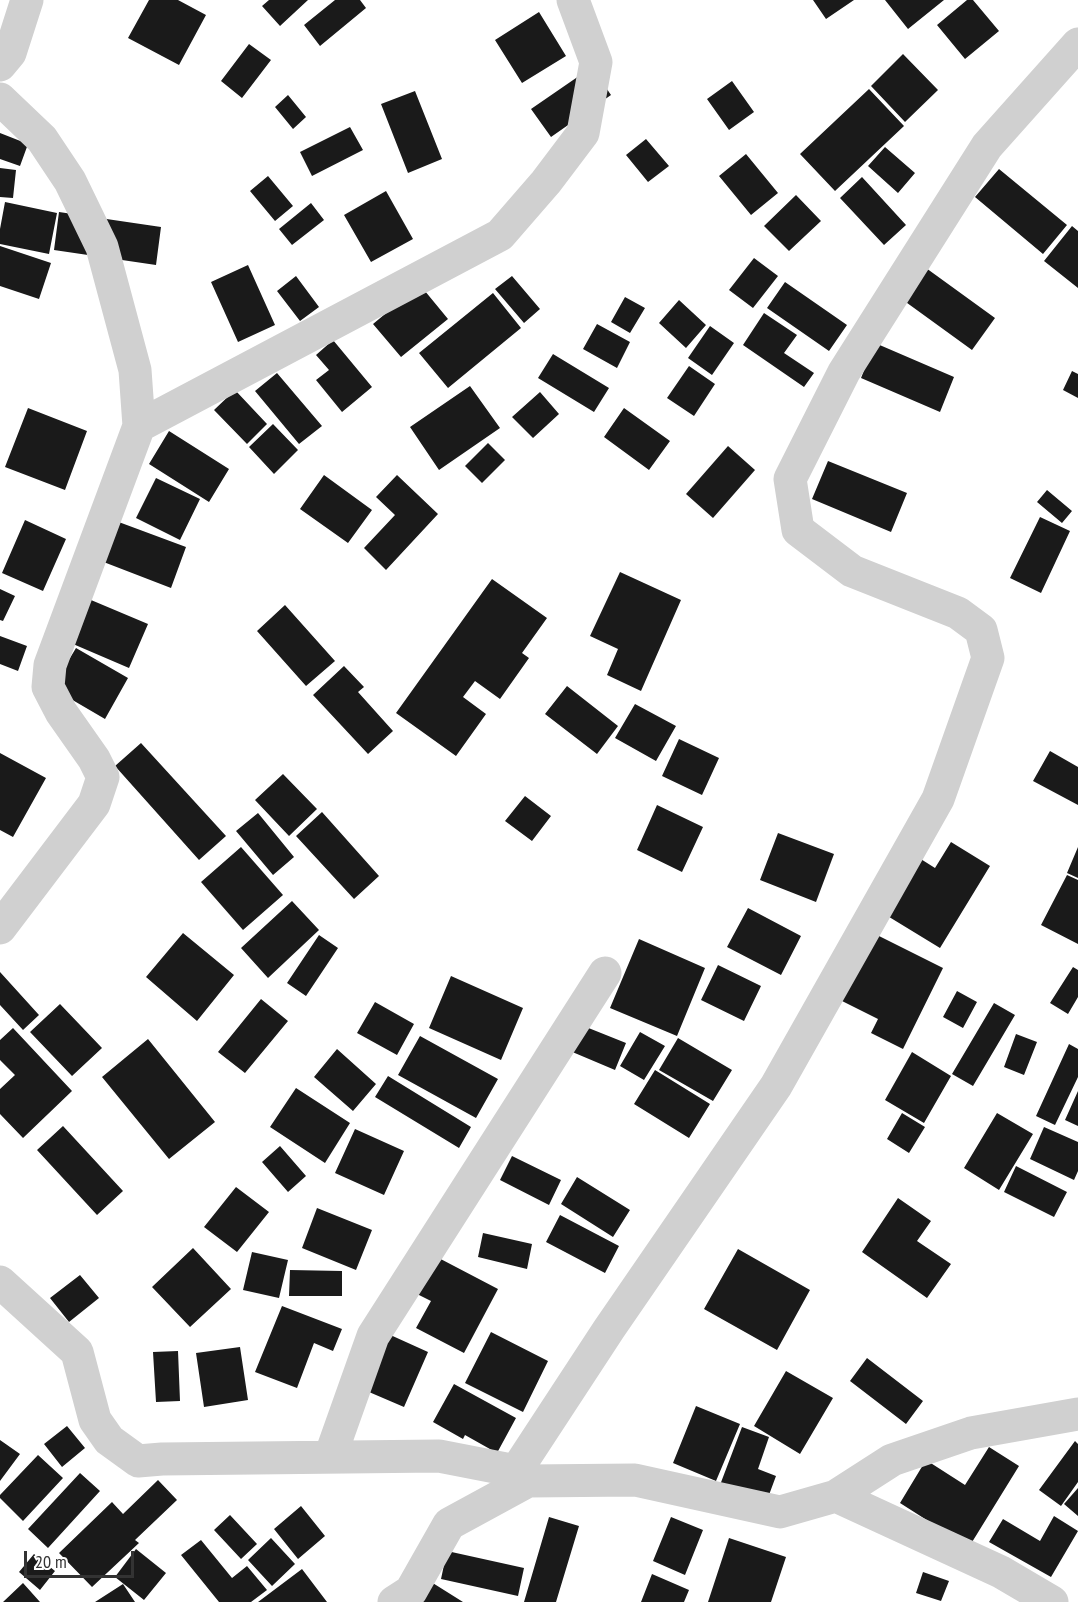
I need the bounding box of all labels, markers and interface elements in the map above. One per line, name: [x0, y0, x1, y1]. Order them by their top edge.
scale bar: [27, 1539, 136, 1577]
text: 20 m: [35, 1550, 67, 1573]

